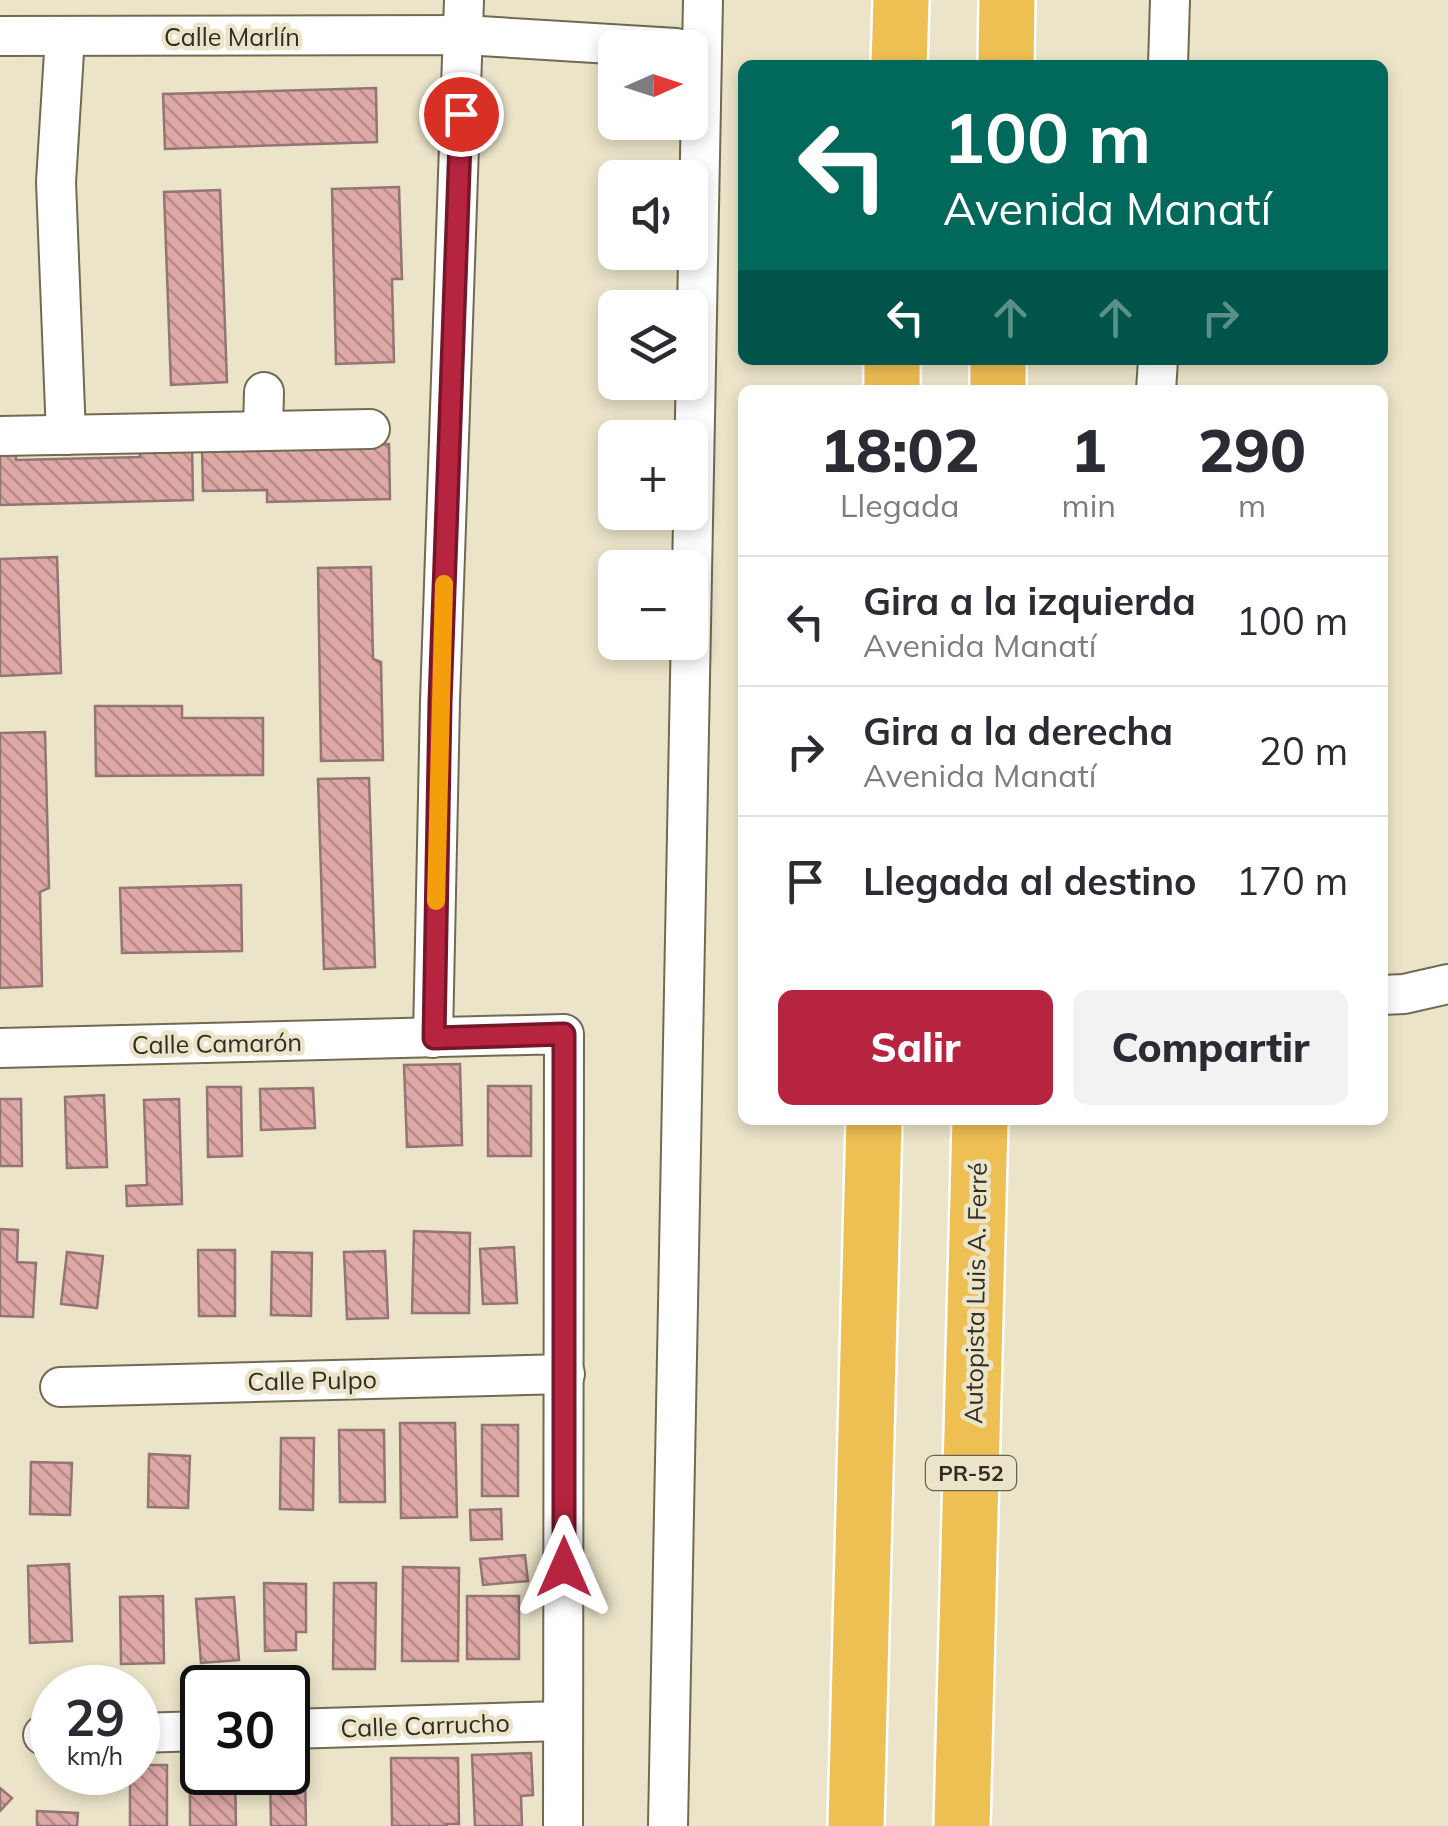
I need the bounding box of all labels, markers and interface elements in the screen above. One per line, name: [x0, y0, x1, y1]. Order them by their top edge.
street label: Calle Marlín: [164, 21, 300, 52]
north arrow: [598, 30, 708, 140]
map controls: [598, 30, 708, 660]
pin: [419, 72, 504, 157]
icon: arrive: [434, 87, 489, 142]
text: 100 m: [943, 93, 1151, 181]
icon: left: [778, 100, 908, 230]
button: sound: [598, 160, 708, 270]
text: Avenida Manatí: [943, 180, 1271, 236]
button: layers: [598, 290, 708, 400]
icon: left: [878, 290, 933, 345]
icon: ahead: [983, 290, 1038, 345]
icon: ahead: [1088, 290, 1143, 345]
icon: right: [1193, 290, 1248, 345]
text: 18:02: [820, 412, 980, 487]
text: 1: [1071, 412, 1107, 487]
text: 290: [1198, 412, 1306, 487]
button: +: [598, 420, 708, 530]
text: Llegada: [840, 485, 959, 525]
text: min: [1062, 485, 1116, 525]
text: m: [1238, 485, 1266, 525]
button: −: [598, 550, 708, 660]
text: Gira a la izquierda: [863, 577, 1196, 625]
icon: left: [778, 594, 833, 649]
text: 100 m: [1236, 597, 1348, 645]
text: Avenida Manatí: [863, 625, 1096, 665]
text: Gira a la derecha: [863, 707, 1173, 755]
icon: right: [778, 724, 833, 779]
text: 20 m: [1259, 727, 1348, 775]
text: Avenida Manatí: [863, 755, 1096, 795]
icon: arrive: [778, 854, 833, 909]
text: Llegada al destino: [863, 857, 1197, 905]
text: 170 m: [1236, 857, 1348, 905]
button: Salir: [778, 990, 1053, 1105]
button: Compartir: [1073, 990, 1348, 1105]
street label: Calle Camarón: [132, 1026, 302, 1060]
street label: Autopista Luis A. Ferré: [957, 1162, 993, 1424]
street label: Calle Pulpo: [247, 1363, 377, 1397]
road number: PR-52: [926, 1456, 1016, 1490]
position arrow: [512, 1515, 616, 1619]
speed limit sign: 30: [180, 1665, 310, 1795]
text: 29: [65, 1686, 125, 1749]
street label: Calle Carrucho: [340, 1707, 510, 1743]
text: km/h: [67, 1740, 123, 1771]

